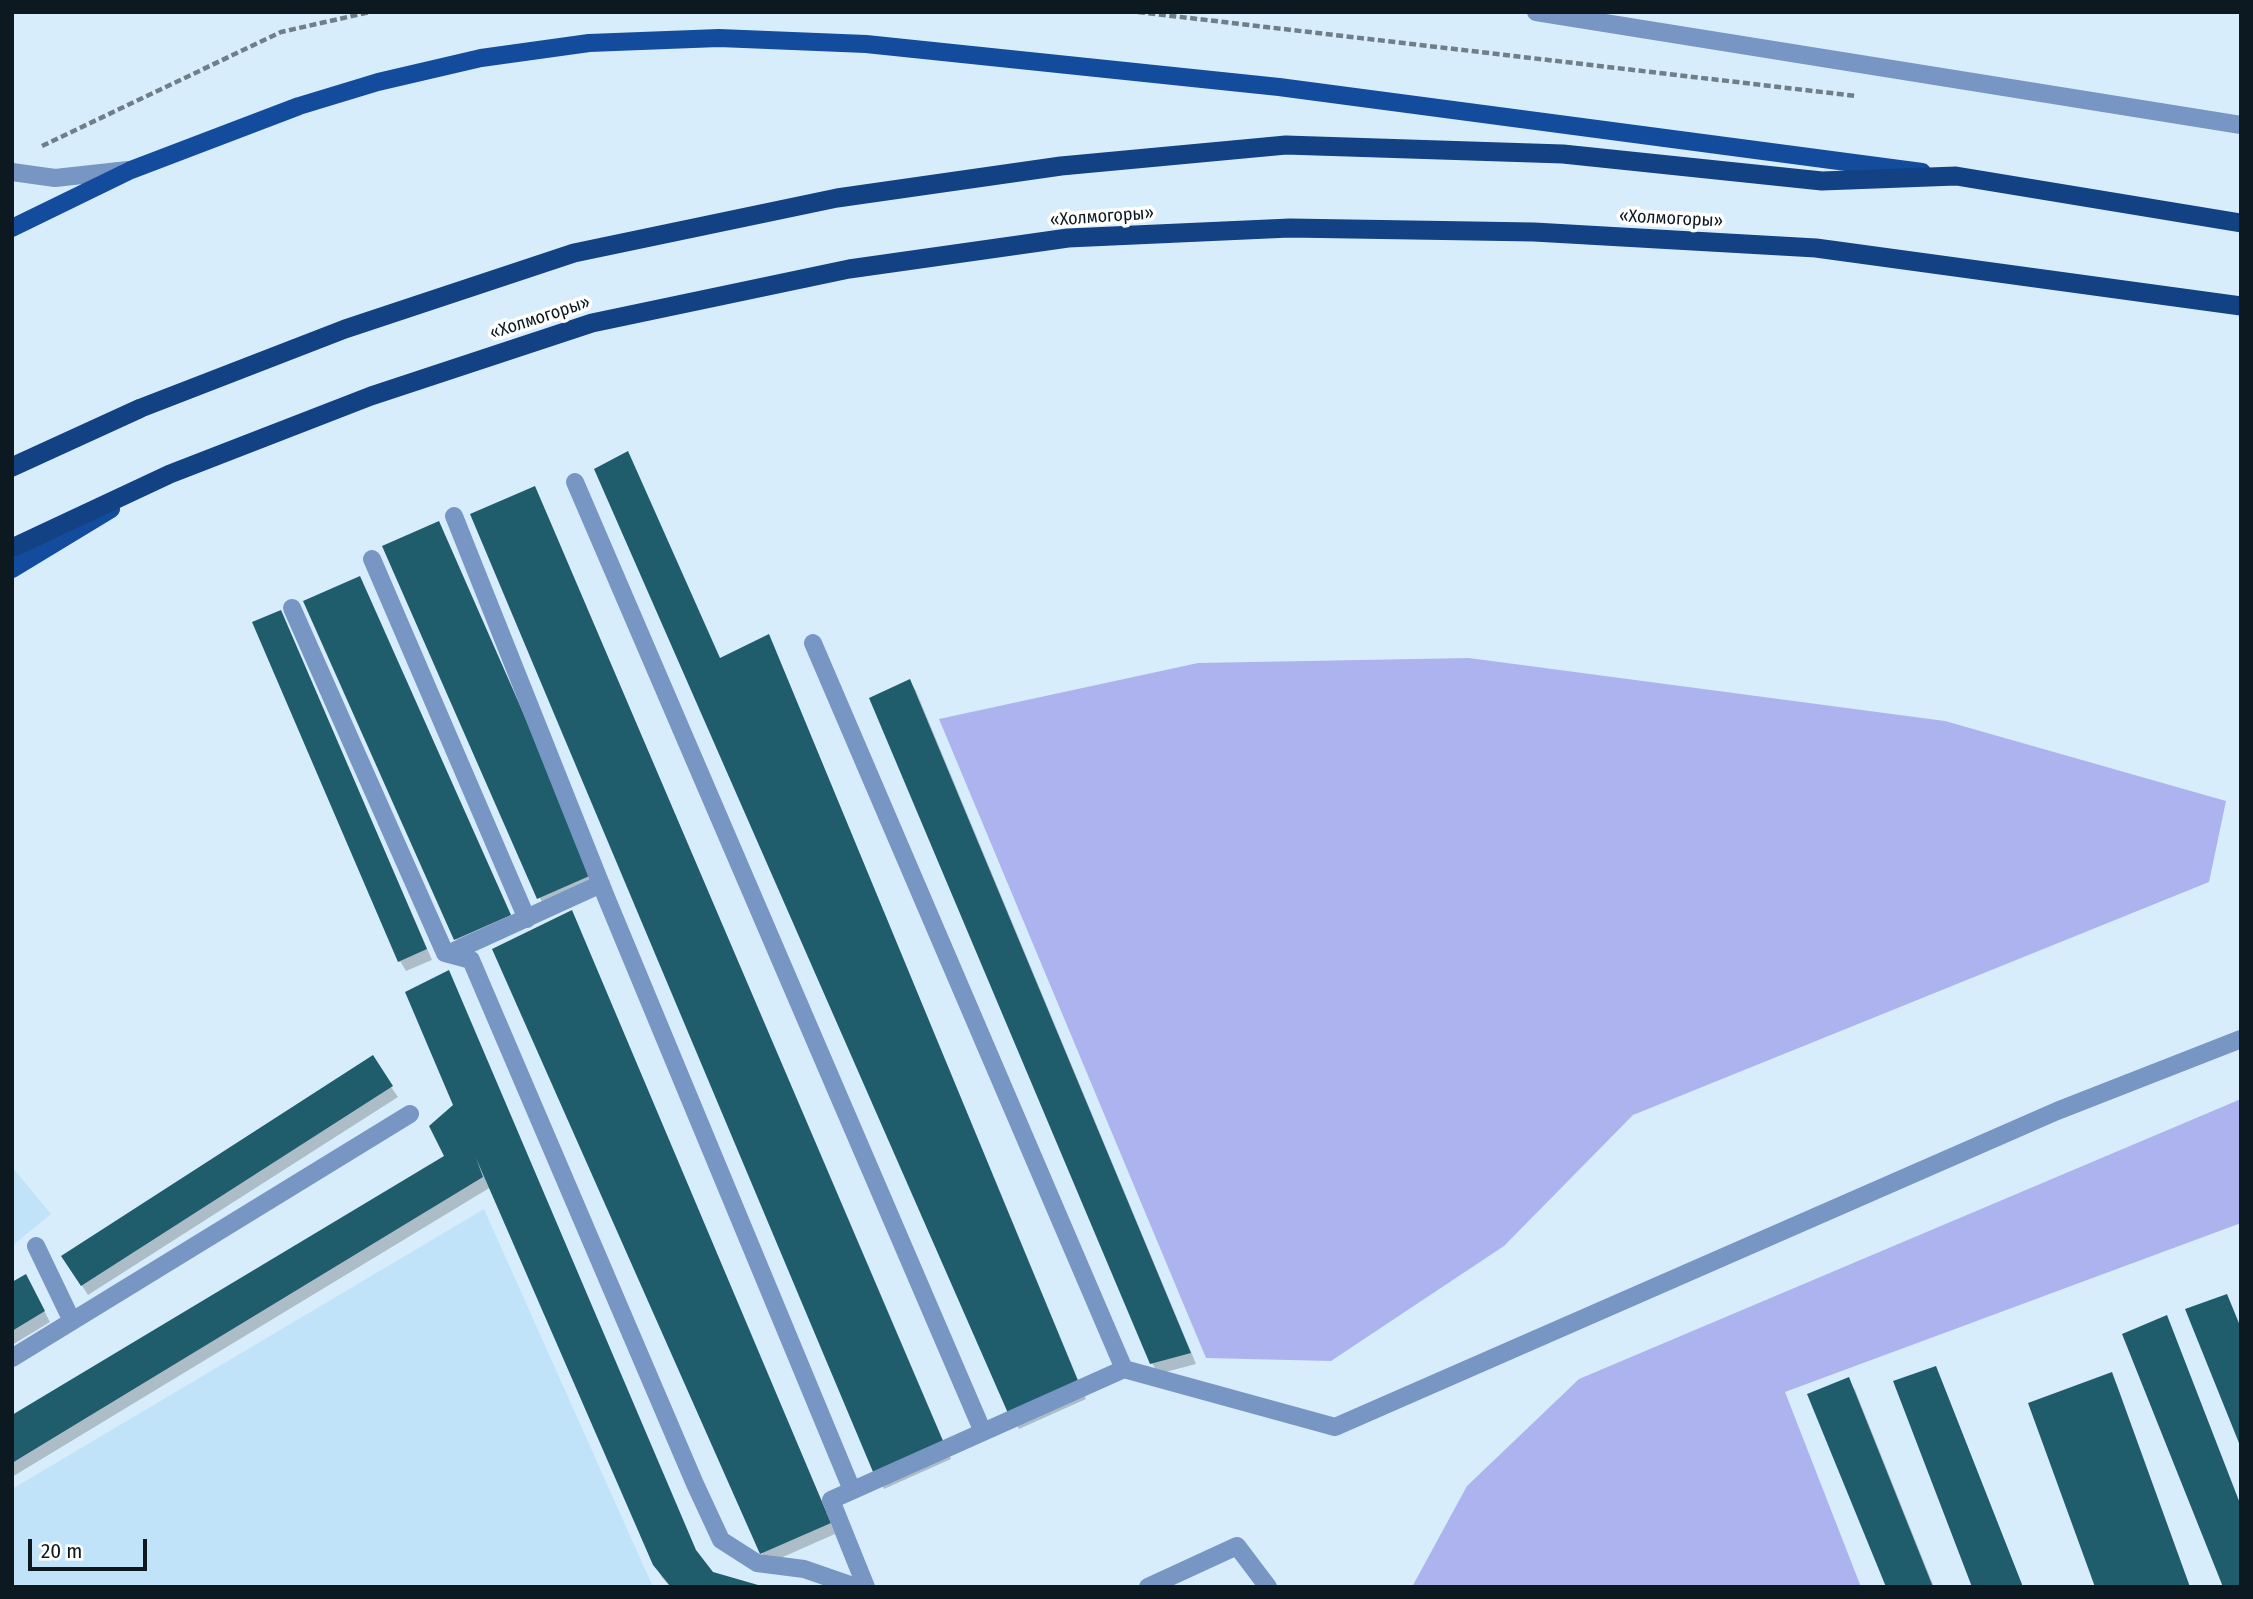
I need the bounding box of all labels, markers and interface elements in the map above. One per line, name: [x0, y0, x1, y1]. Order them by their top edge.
street label: «Холмогоры»: [1049, 203, 1155, 231]
street label: «Холмогоры»: [1618, 205, 1724, 233]
street label: «Холмогоры»: [487, 292, 593, 344]
scale bar: [32, 1526, 150, 1570]
text: 20 m: [41, 1538, 82, 1564]

